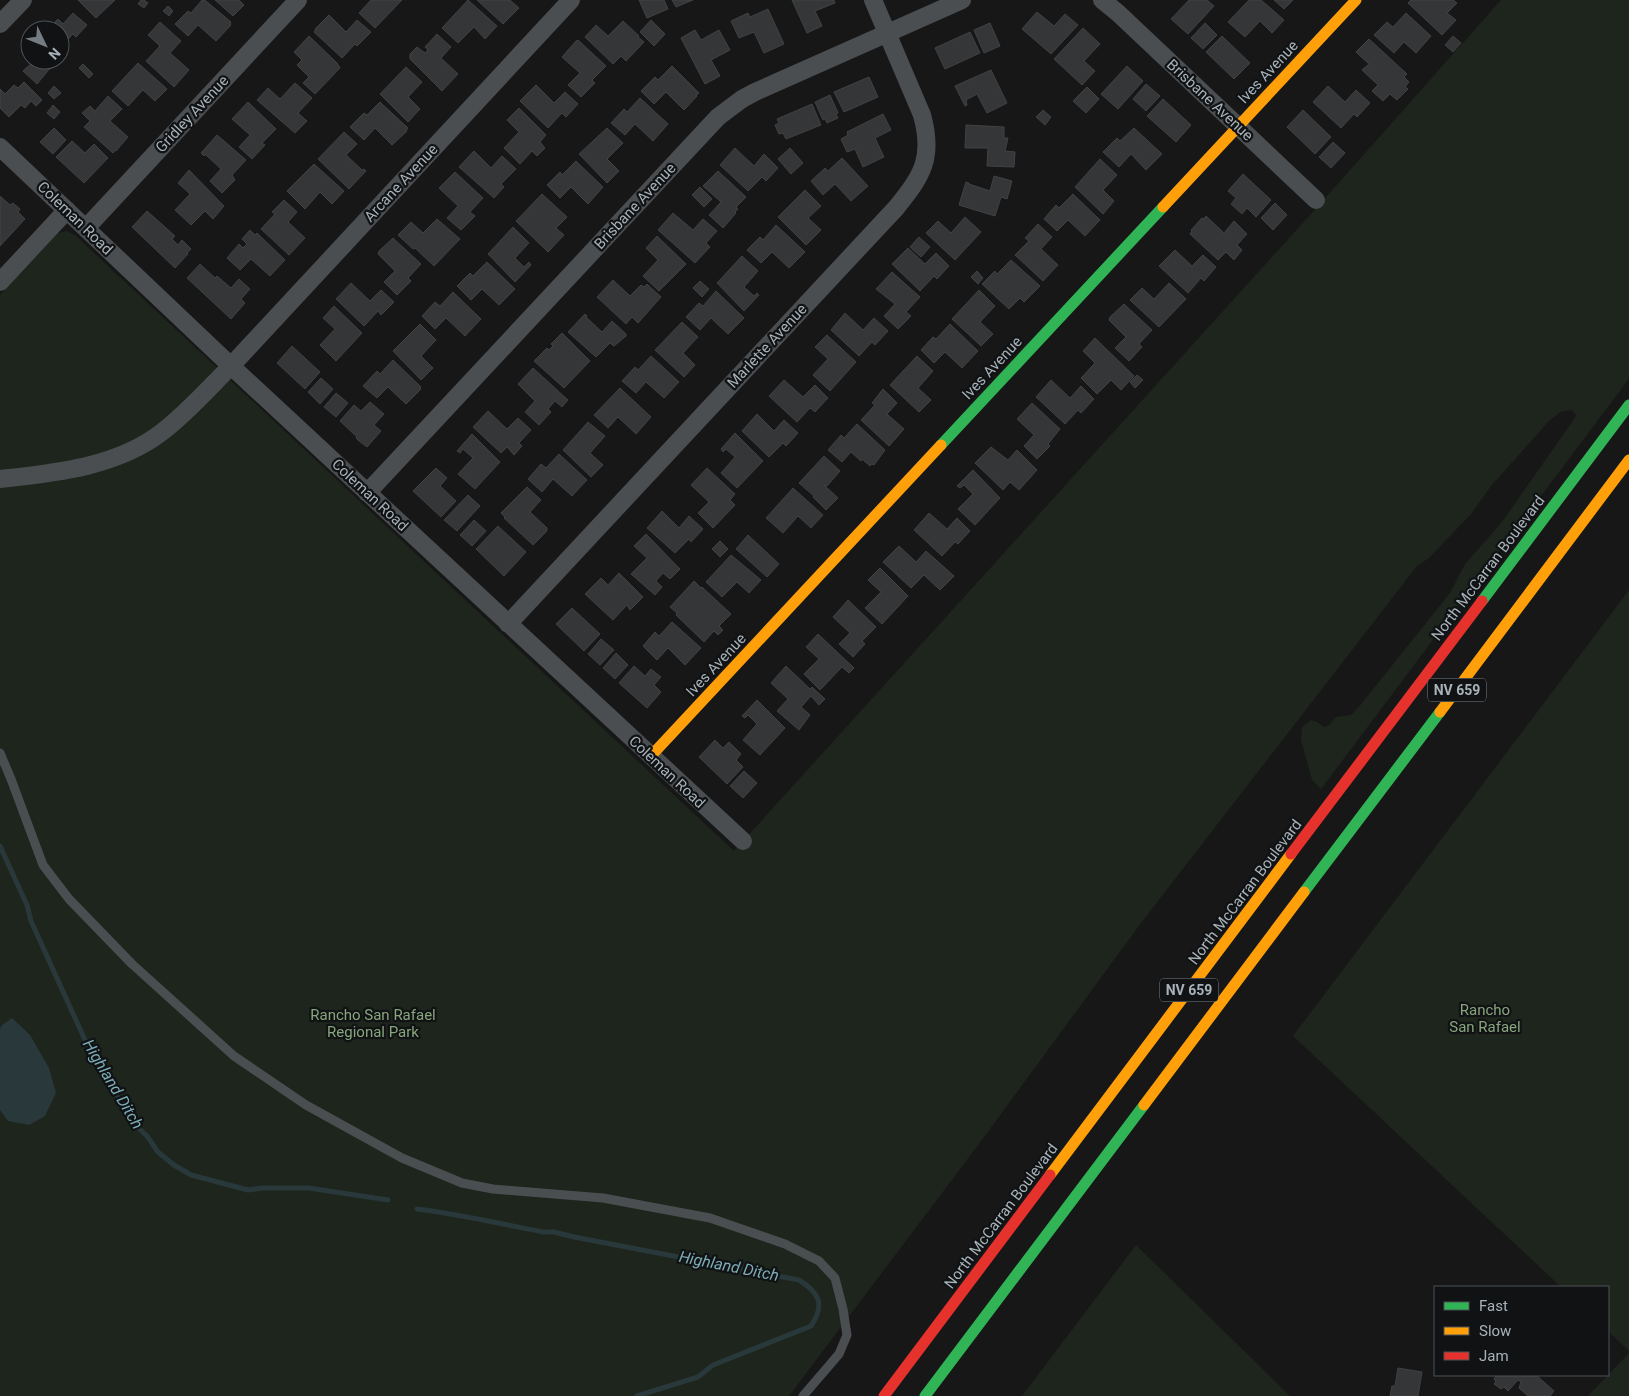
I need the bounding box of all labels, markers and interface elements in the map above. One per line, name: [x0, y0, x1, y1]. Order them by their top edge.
north arrow: [20, 20, 70, 70]
street label: Ives Avenue: [1234, 37, 1302, 107]
text: N: [45, 45, 64, 63]
street label: Brisbane Avenue: [1163, 55, 1257, 145]
street label: Gridley Avenue: [152, 72, 232, 156]
street label: Arcane Avenue: [360, 140, 442, 226]
street label: Brisbane Avenue: [590, 159, 680, 253]
street label: Coleman Road: [34, 178, 116, 258]
street label: Marlette Avenue: [723, 300, 811, 392]
street label: Ives Avenue: [958, 333, 1026, 403]
street label: Coleman Road: [328, 455, 412, 535]
street label: North McCarran Boulevard: [1428, 492, 1548, 644]
street label: Ives Avenue: [682, 630, 750, 700]
road number: NV 659: [1428, 678, 1486, 702]
street label: Coleman Road: [625, 732, 709, 812]
street label: North McCarran Boulevard: [1185, 816, 1305, 968]
road number: NV 659: [1160, 978, 1218, 1002]
park label: Rancho San Rafael: [1449, 1001, 1521, 1036]
park label: Rancho San Rafael Regional Park: [310, 1006, 436, 1041]
water label: Highland Ditch: [79, 1036, 147, 1132]
street label: North McCarran Boulevard: [941, 1140, 1061, 1292]
water label: Highland Ditch: [677, 1247, 781, 1285]
legend: [1434, 1286, 1609, 1376]
text: Fast: [1479, 1297, 1508, 1315]
text: Slow: [1479, 1322, 1511, 1340]
text: Jam: [1479, 1347, 1509, 1365]

